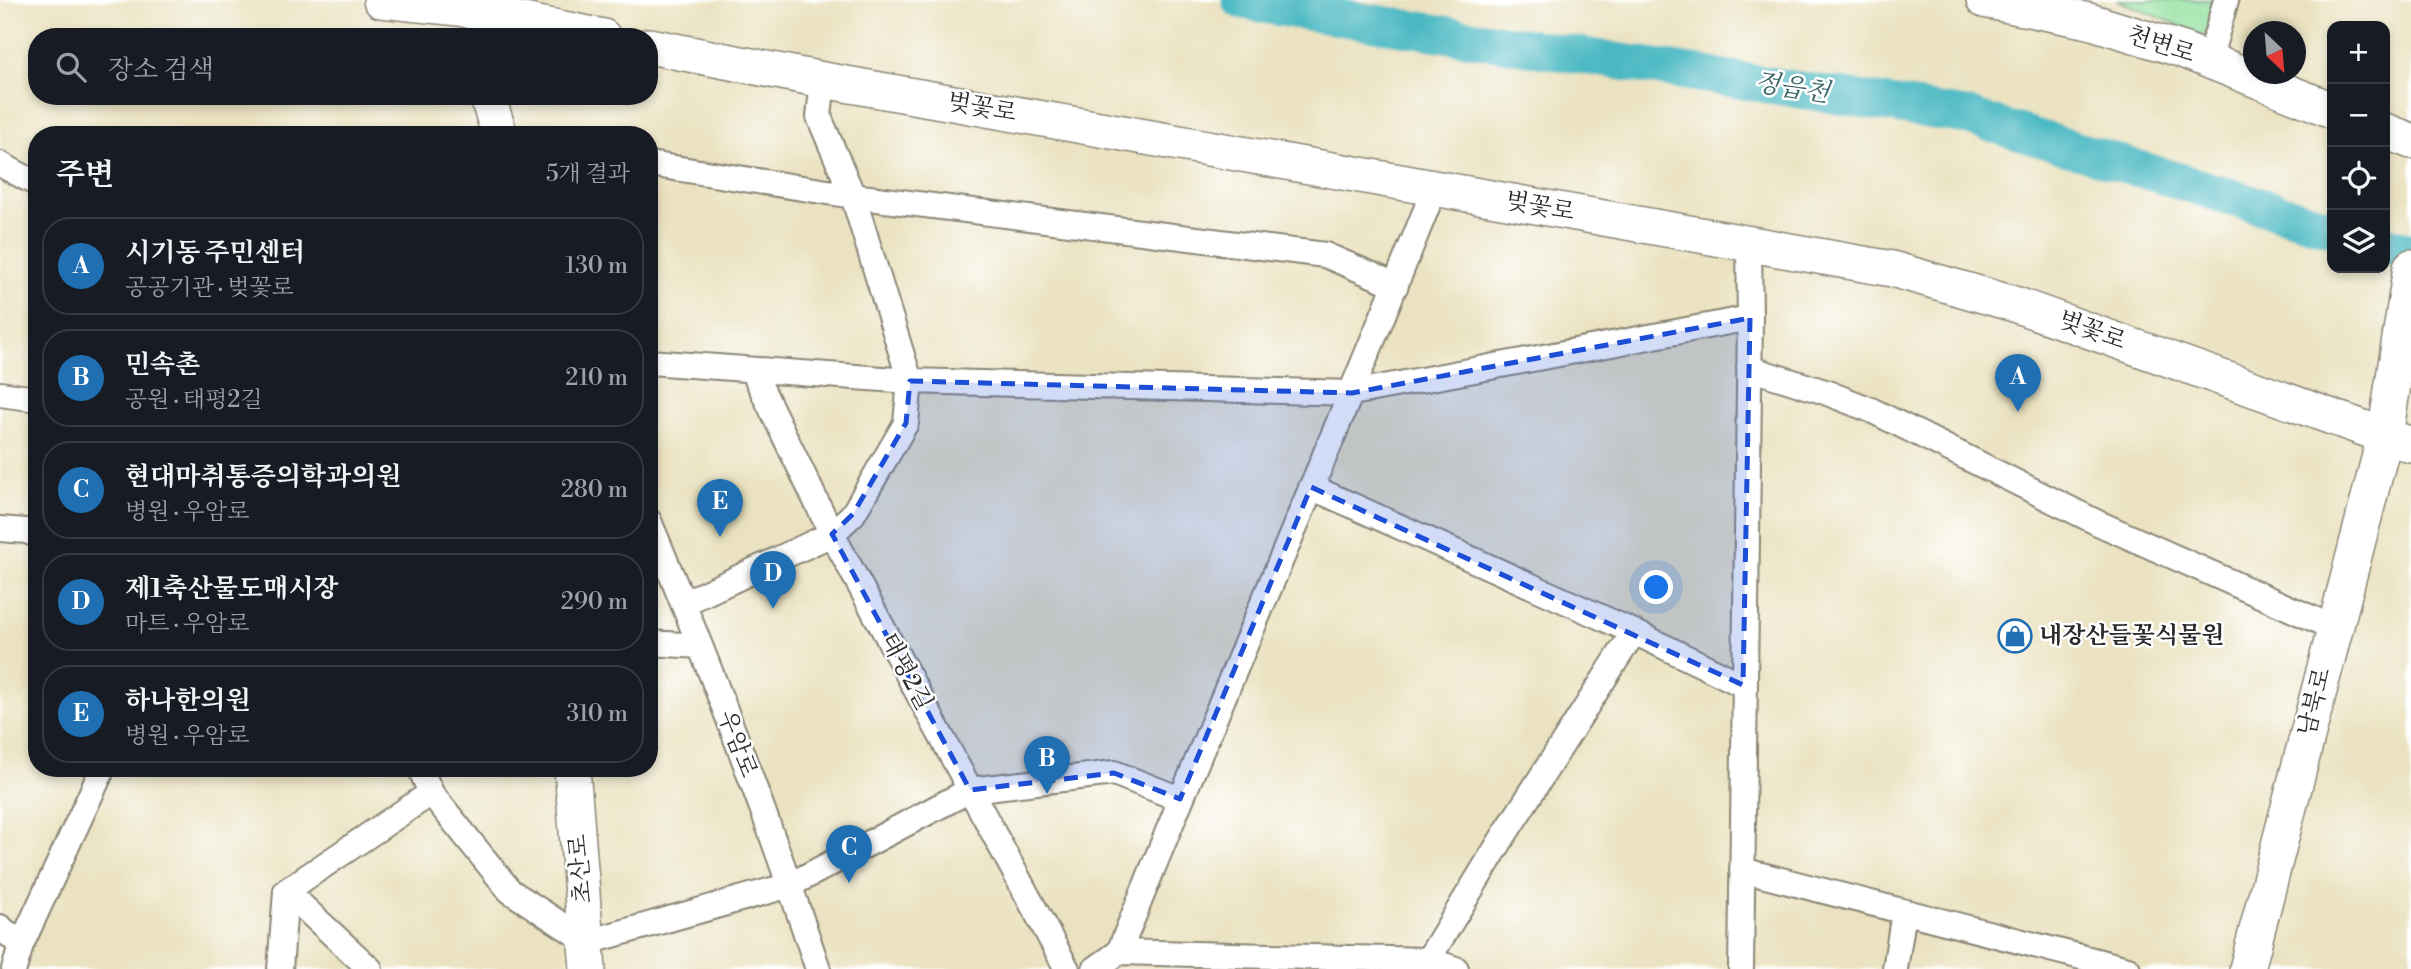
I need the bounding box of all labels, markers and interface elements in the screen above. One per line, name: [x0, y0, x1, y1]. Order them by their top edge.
street label: 천변로: [2123, 20, 2199, 70]
north arrow: [2243, 21, 2306, 84]
map controls: [2327, 21, 2390, 273]
button: +: [2327, 21, 2390, 84]
search box: [28, 28, 658, 105]
icon: search: [52, 48, 90, 86]
text: 장소 검색: [108, 54, 214, 86]
water label: 정읍천: [1752, 66, 1834, 110]
button: −: [2327, 84, 2390, 147]
street label: 벚꽃로: [945, 87, 1019, 129]
button: locate: [2327, 147, 2390, 210]
text: 주변: [56, 156, 114, 194]
text: 5개 결과: [546, 160, 630, 188]
street label: 벚꽃로: [1503, 186, 1577, 228]
button: layers: [2327, 210, 2390, 273]
text: 시기동 주민센터: [125, 237, 305, 269]
text: A: [73, 252, 89, 280]
text: 130 m: [565, 252, 628, 280]
text: 공공기관 · 벚꽃로: [125, 274, 294, 302]
street label: 벚꽃로: [2054, 305, 2130, 357]
text: 민속촌: [125, 349, 200, 381]
pin: A: [1995, 354, 2041, 412]
text: B: [72, 364, 90, 392]
text: 210 m: [565, 364, 628, 392]
text: 공원 · 태평2길: [125, 386, 263, 414]
text: 현대마취통증의학과의원: [125, 461, 401, 493]
text: C: [73, 476, 89, 504]
text: 280 m: [561, 476, 628, 504]
pin: E: [697, 479, 743, 537]
text: 병원 · 우암로: [125, 498, 249, 526]
pin: D: [750, 551, 796, 609]
your location: [1639, 570, 1673, 604]
text: 제1축산물도매시장: [125, 573, 338, 605]
text: D: [72, 588, 90, 616]
text: 290 m: [561, 588, 628, 616]
text: 마트 · 우암로: [125, 610, 249, 638]
shop icon: 내장산들꽃식물원: [1996, 617, 2034, 655]
place label: 내장산들꽃식물원: [2039, 621, 2224, 651]
street label: 태평2길: [873, 628, 939, 716]
street label: 남북로: [2292, 665, 2338, 739]
text: 하나한의원: [125, 685, 251, 717]
text: E: [73, 700, 89, 728]
text: 310 m: [567, 700, 628, 728]
street label: 우암로: [711, 706, 763, 782]
text: 병원 · 우암로: [125, 722, 249, 750]
pin: B: [1024, 736, 1070, 794]
pin: C: [826, 825, 872, 883]
street label: 초산로: [563, 833, 599, 905]

